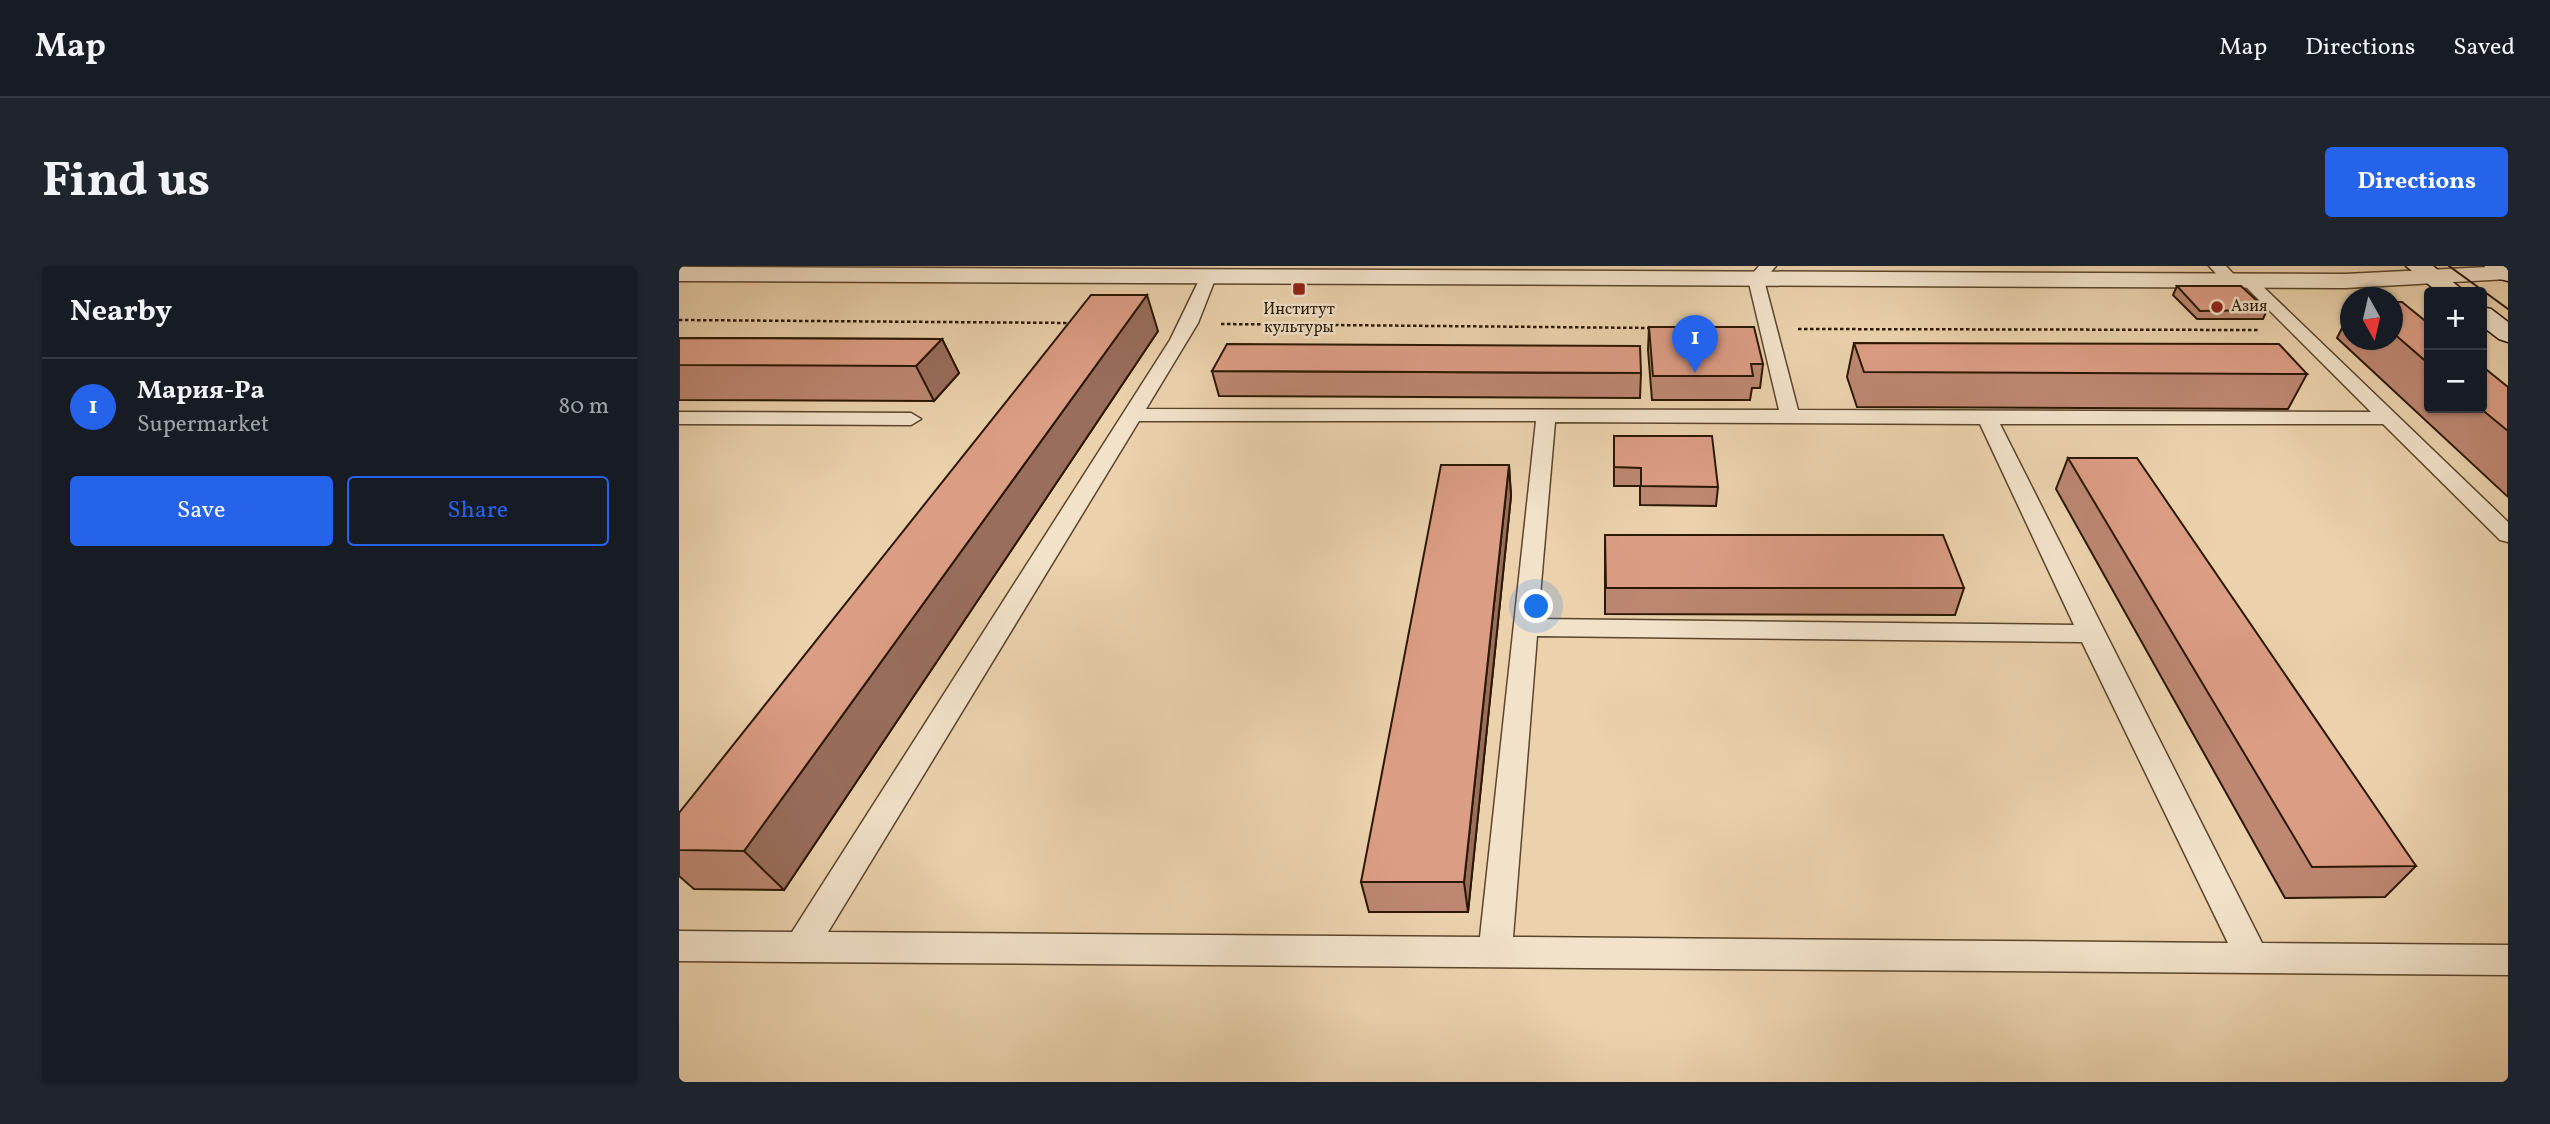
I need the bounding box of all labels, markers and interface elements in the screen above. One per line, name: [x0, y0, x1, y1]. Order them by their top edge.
text: Map: [35, 25, 106, 71]
text: Map: [2219, 31, 2267, 65]
text: Directions: [2305, 31, 2415, 65]
text: Saved: [2453, 31, 2515, 65]
button: Directions: [2325, 147, 2508, 217]
text: Find us: [42, 148, 210, 217]
marker: Институт культуры: [1291, 281, 1307, 297]
north arrow: [2340, 287, 2403, 350]
map controls: [2424, 287, 2487, 413]
button: +: [2424, 287, 2487, 350]
text: Nearby: [70, 291, 172, 333]
place label: Азия: [2231, 296, 2267, 318]
place label: Институт культуры: [1263, 299, 1335, 339]
marker: Азия: [2209, 299, 2225, 315]
pin: 1: [1672, 315, 1718, 373]
button: −: [2424, 350, 2487, 413]
text: Мария-Ра: [137, 373, 265, 409]
text: 1: [88, 391, 98, 423]
text: 80 m: [559, 391, 609, 423]
text: Supermarket: [137, 409, 269, 441]
button: Save: [70, 476, 333, 546]
button: Share: [347, 476, 609, 546]
your location: [1519, 589, 1553, 623]

